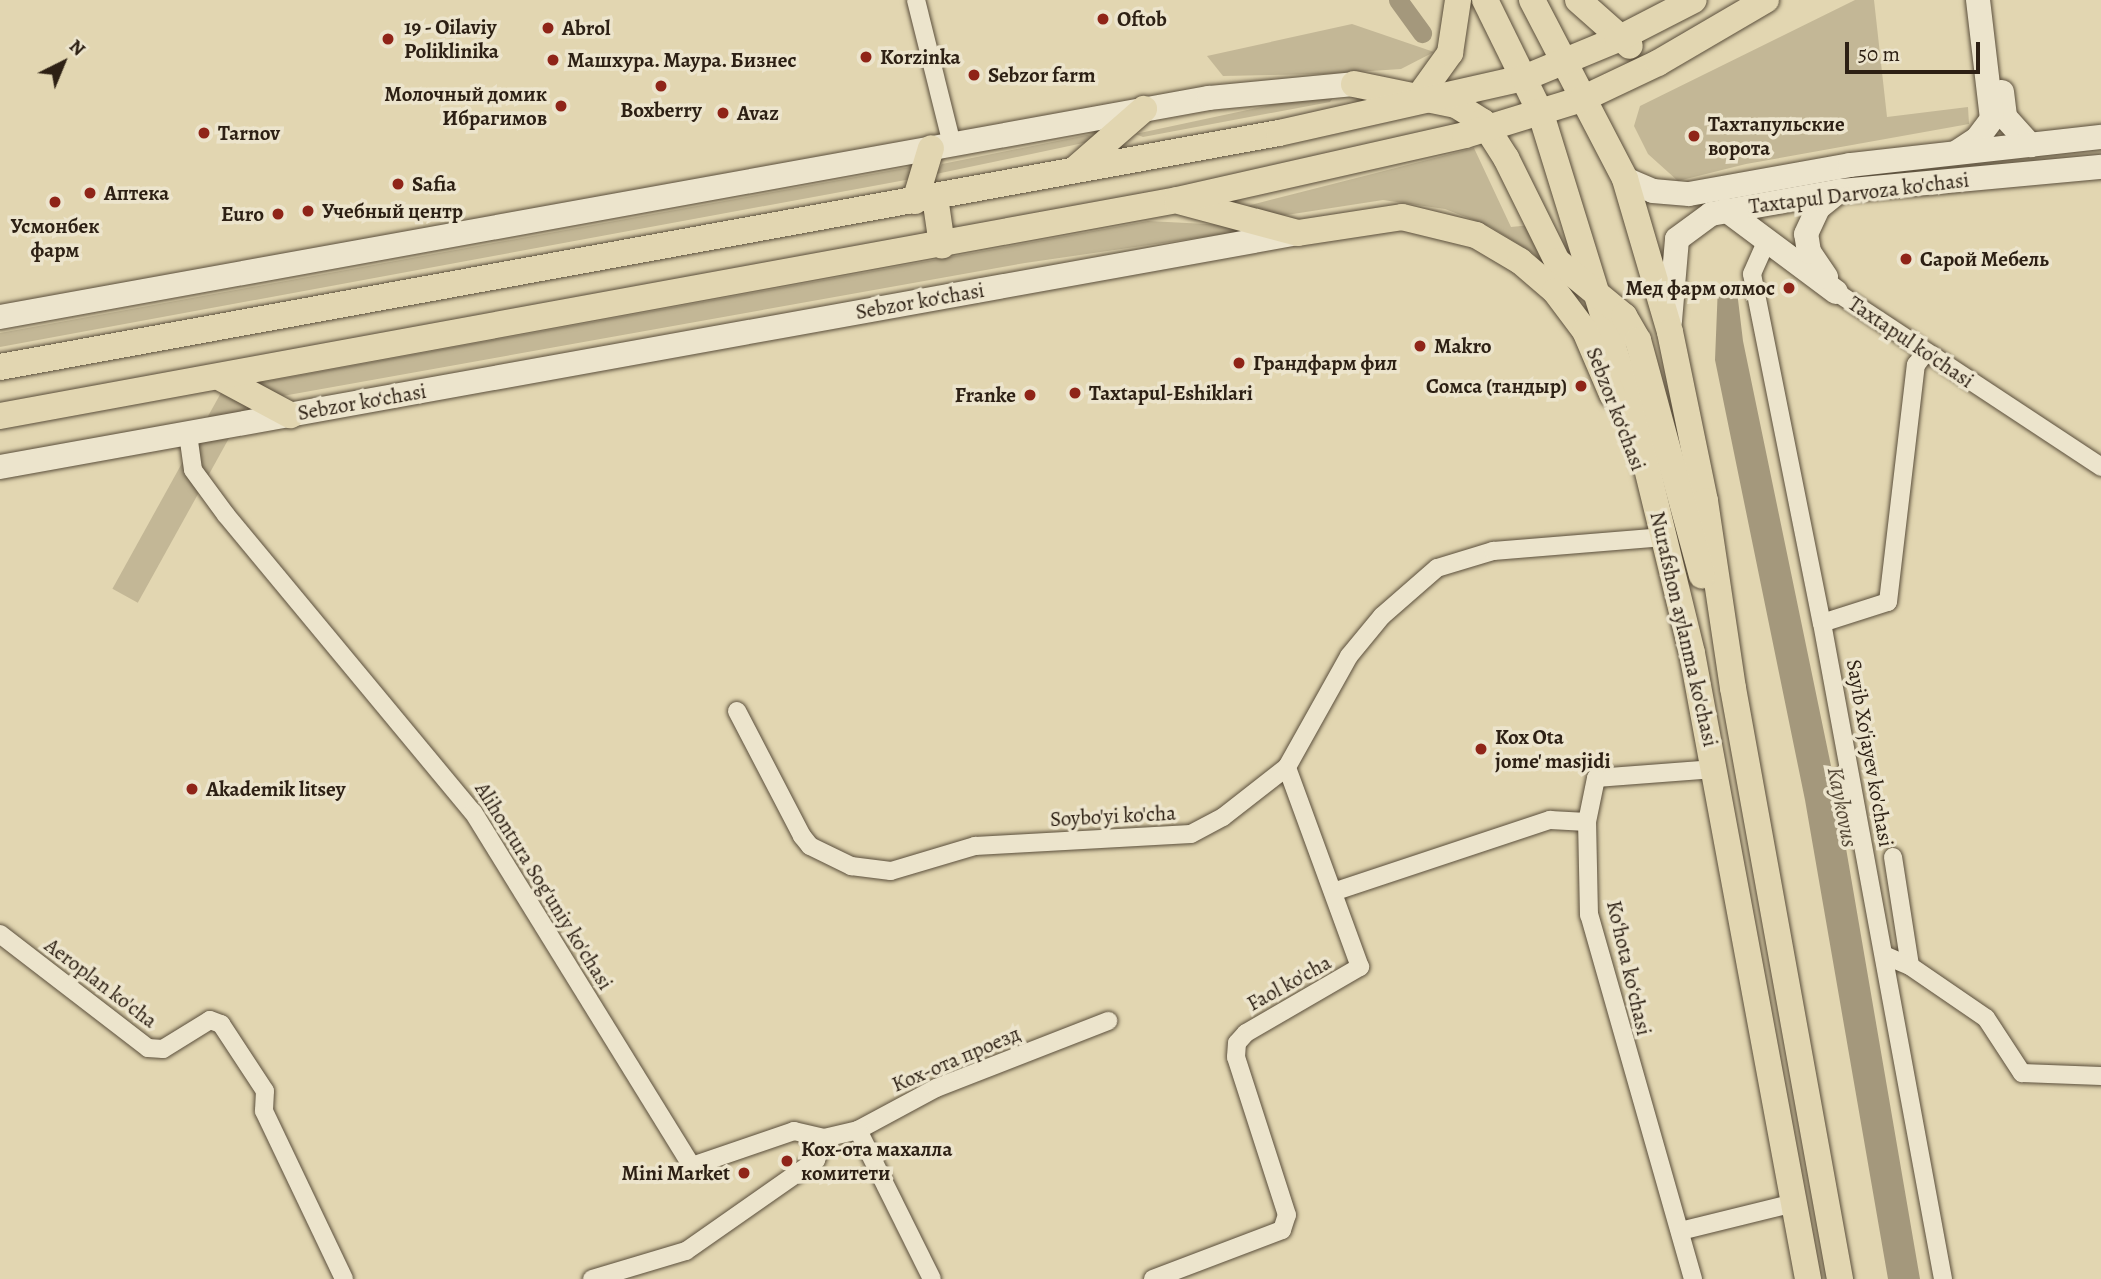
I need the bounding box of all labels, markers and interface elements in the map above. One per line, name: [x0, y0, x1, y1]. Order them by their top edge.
place label: Oftob: [1117, 6, 1167, 32]
marker: Oftob: [1095, 11, 1111, 27]
place label: 19 - Oilaviy Poliklinika: [404, 14, 499, 64]
place label: Abrol: [562, 15, 611, 41]
marker: Abrol: [540, 20, 556, 36]
north arrow: [28, 28, 98, 98]
scale bar: [1849, 28, 1984, 72]
marker: 19 - Oilaviy Poliklinika: [378, 29, 398, 49]
text: N: [63, 33, 91, 62]
text: 50 m: [1858, 40, 1900, 68]
place label: Korzinka: [880, 44, 961, 70]
place label: Машхура. Маура. Бизнес: [567, 47, 797, 73]
marker: Korzinka: [858, 49, 874, 65]
marker: Машхура. Маура. Бизнес: [545, 52, 561, 68]
place label: Sebzor farm: [988, 62, 1096, 88]
marker: Sebzor farm: [966, 67, 982, 83]
marker: Boxberry: [653, 78, 669, 94]
place label: Молочный домик Ибрагимов: [384, 81, 547, 131]
place label: Boxberry: [620, 97, 702, 123]
marker: Молочный домик Ибрагимов: [553, 98, 569, 114]
place label: Avaz: [737, 100, 779, 126]
marker: Avaz: [715, 105, 731, 121]
place label: Тахтапульские ворота: [1708, 111, 1845, 161]
place label: Tarnov: [218, 120, 280, 146]
marker: Tarnov: [196, 125, 212, 141]
marker: Тахтапульские ворота: [1686, 128, 1702, 144]
street label: Taxtapul Darvoza ko'chasi: [1747, 167, 1971, 219]
place label: Safia: [412, 171, 456, 197]
marker: Safia: [390, 176, 406, 192]
place label: Аптека: [104, 180, 169, 206]
marker: Аптека: [82, 185, 98, 201]
marker: Усмонбек фарм: [47, 194, 63, 210]
place label: Учебный центр: [322, 198, 463, 224]
place label: Euro: [221, 201, 264, 227]
marker: Учебный центр: [300, 203, 316, 219]
marker: Euro: [270, 206, 286, 222]
place label: Усмонбек фарм: [10, 213, 100, 263]
place label: Сарой Мебель: [1920, 246, 2049, 272]
marker: Сарой Мебель: [1898, 251, 1914, 267]
place label: Мед фарм олмос: [1625, 275, 1775, 301]
street label: Sebzor ko‘chasi: [854, 277, 986, 325]
marker: Мед фарм олмос: [1781, 280, 1797, 296]
street label: Taxtapul ko'chasi: [1844, 291, 1978, 393]
place label: Makro: [1434, 333, 1492, 359]
marker: Makro: [1412, 338, 1428, 354]
street label: Sebzor ko‘chasi: [1581, 344, 1651, 474]
place label: Грандфарм фил: [1253, 350, 1397, 376]
marker: Грандфарм фил: [1231, 355, 1247, 371]
place label: Сомса (тандыр): [1426, 373, 1567, 399]
street label: Sebzor ko‘chasi: [296, 378, 428, 426]
marker: Сомса (тандыр): [1573, 378, 1589, 394]
place label: Taxtapul-Eshiklari: [1089, 380, 1253, 406]
place label: Franke: [955, 382, 1016, 408]
marker: Taxtapul-Eshiklari: [1067, 385, 1083, 401]
marker: Franke: [1022, 387, 1038, 403]
street label: Nurafshon aylanma ko'chasi: [1645, 509, 1723, 749]
street label: Sayib Xo'jayev ko'chasi: [1841, 657, 1899, 849]
place label: Kox Ota jome' masjidi: [1495, 724, 1611, 774]
marker: Kox Ota jome' masjidi: [1473, 741, 1489, 757]
water label: Kaykovus: [1821, 764, 1863, 850]
place label: Akademik litsey: [206, 776, 346, 802]
street label: Alihontura Sog'uniy ko'chasi: [470, 778, 618, 994]
marker: Akademik litsey: [184, 781, 200, 797]
street label: Soybo'yi ko'cha: [1049, 800, 1177, 832]
street label: Koʻhota koʻchasi: [1601, 898, 1657, 1038]
street label: Aeroplan ko'cha: [40, 933, 162, 1033]
street label: Faol ko'cha: [1243, 950, 1335, 1016]
street label: Кох-ота проезд: [888, 1021, 1024, 1097]
place label: Кох-ота махалла комитети: [801, 1136, 952, 1186]
marker: Кох-ота махалла комитети: [779, 1153, 795, 1169]
place label: Mini Market: [622, 1160, 730, 1186]
marker: Mini Market: [736, 1165, 752, 1181]

